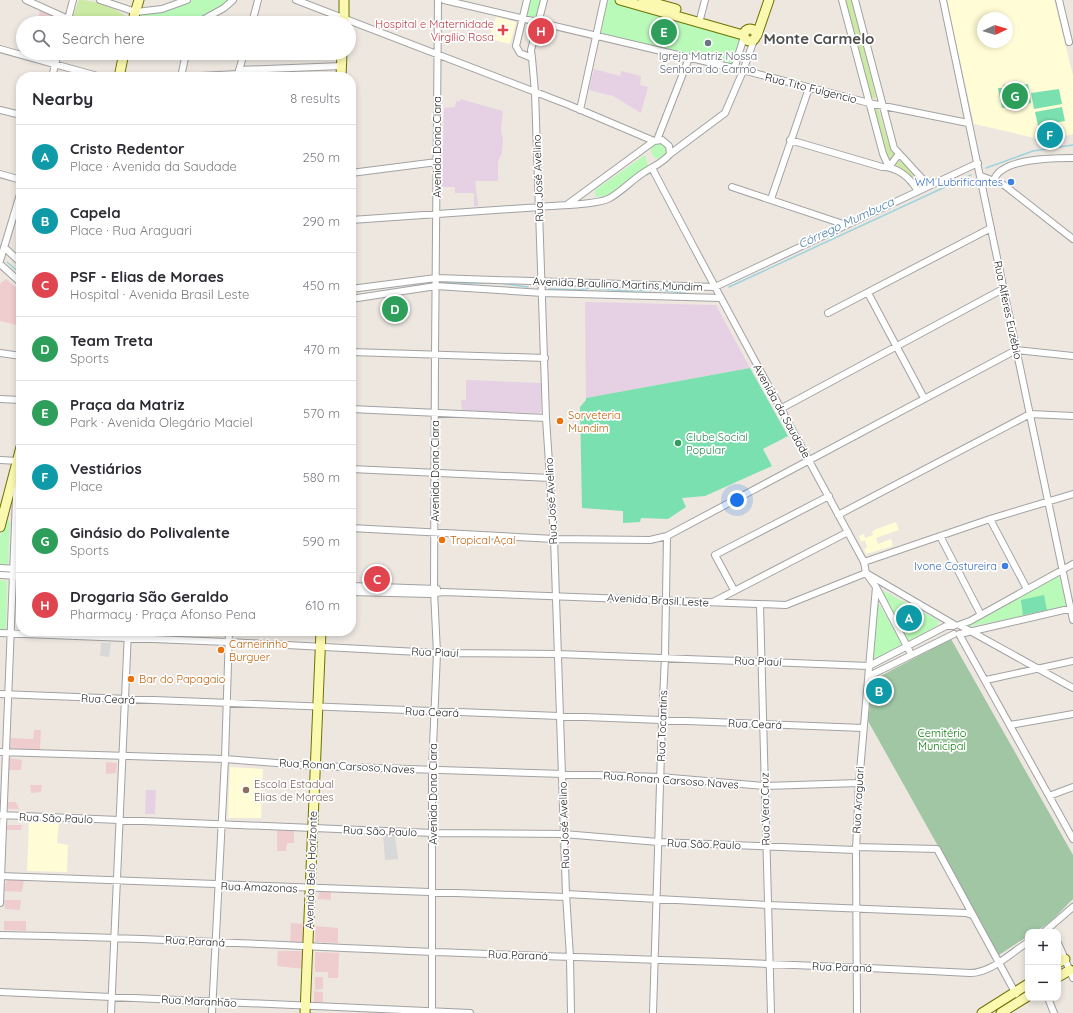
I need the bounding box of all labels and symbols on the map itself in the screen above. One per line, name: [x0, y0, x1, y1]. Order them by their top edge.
north arrow: [977, 12, 1013, 48]
pin: H: [528, 16, 554, 46]
place label: Hospital e Maternidade Virgílio Rosa: [375, 17, 494, 44]
pin: E: [651, 17, 677, 47]
marker: Hospital e Maternidade Virgílio Rosa: [497, 24, 509, 36]
district label: Monte Carmelo: [764, 29, 874, 48]
marker: Igreja Matriz Nossa Senhora do Carmo: [703, 38, 713, 48]
place label: Igreja Matriz Nossa Senhora do Carmo: [659, 49, 757, 76]
street label: Rua Tito Fulgencio: [764, 70, 859, 106]
pin: G: [1002, 81, 1028, 111]
street label: Avenida Dona Clara: [430, 96, 444, 198]
pin: F: [1037, 120, 1063, 150]
street label: Rua José Avelino: [529, 134, 547, 222]
place label: WM Lubrificantes: [915, 175, 1003, 189]
marker: WM Lubrificantes: [1006, 177, 1016, 187]
water label: Córrego Mumbuca: [796, 194, 897, 251]
street label: Rua Alferes Euzébio: [991, 259, 1025, 361]
street label: Avenida Braulino Martins Mundim: [533, 274, 703, 294]
pin: D: [382, 294, 408, 324]
street label: Avenida da Saudade: [750, 362, 814, 460]
place label: Sorveteria Mundim: [568, 408, 621, 435]
marker: Sorveteria Mundim: [555, 416, 565, 426]
street label: Avenida Dona Clara: [428, 420, 442, 522]
place label: Clube Social Popular: [686, 430, 748, 457]
marker: Clube Social Popular: [673, 438, 683, 448]
street label: Rua José Avelino: [542, 457, 560, 545]
your location: [727, 490, 747, 510]
place label: Tropical Açaí: [450, 533, 516, 547]
marker: Tropical Açaí: [437, 535, 447, 545]
place label: Ivone Costureira: [914, 559, 997, 573]
marker: Ivone Costureira: [1000, 561, 1010, 571]
pin: C: [364, 564, 390, 594]
street label: Avenida Brasil Leste: [607, 590, 709, 610]
pin: A: [896, 603, 922, 633]
place label: Carneirinho Burguer: [229, 637, 288, 664]
street label: Rua Piauí: [411, 644, 460, 660]
marker: Carneirinho Burguer: [216, 645, 226, 655]
street label: Rua Piauí: [734, 653, 783, 669]
place label: Bar do Papagaio: [139, 672, 226, 686]
marker: Bar do Papagaio: [126, 674, 136, 684]
pin: B: [866, 676, 892, 706]
street label: Rua Tocantins: [654, 690, 670, 762]
street label: Rua Ceará: [81, 691, 135, 707]
street label: Rua Ceará: [405, 704, 459, 720]
street label: Rua Ceará: [728, 716, 782, 732]
park label: Cemitério Municipal: [918, 726, 967, 753]
street label: Avenida Dona Clara: [426, 743, 440, 845]
street label: Rua Ronan Carsoso Naves: [279, 755, 415, 777]
street label: Rua Araguari: [849, 766, 867, 834]
street label: Rua Ronan Carsoso Naves: [603, 768, 739, 792]
street label: Rua Vera Cruz: [757, 772, 773, 846]
place label: Escola Estadual Elias de Moraes: [254, 777, 334, 804]
street label: Rua José Avelino: [555, 781, 573, 869]
marker: Escola Estadual Elias de Moraes: [241, 785, 251, 795]
street label: Rua São Paulo: [19, 810, 94, 826]
street label: Avenida Belo Horizonte: [302, 811, 320, 929]
street label: Rua São Paulo: [343, 823, 418, 839]
street label: Rua São Paulo: [667, 836, 742, 852]
street label: Rua Amazonas: [220, 879, 298, 895]
street label: Rua Paraná: [165, 932, 225, 950]
street label: Rua Paraná: [488, 947, 548, 963]
street label: Rua Paraná: [812, 959, 872, 975]
street label: Rua Maranhão: [161, 992, 237, 1010]

